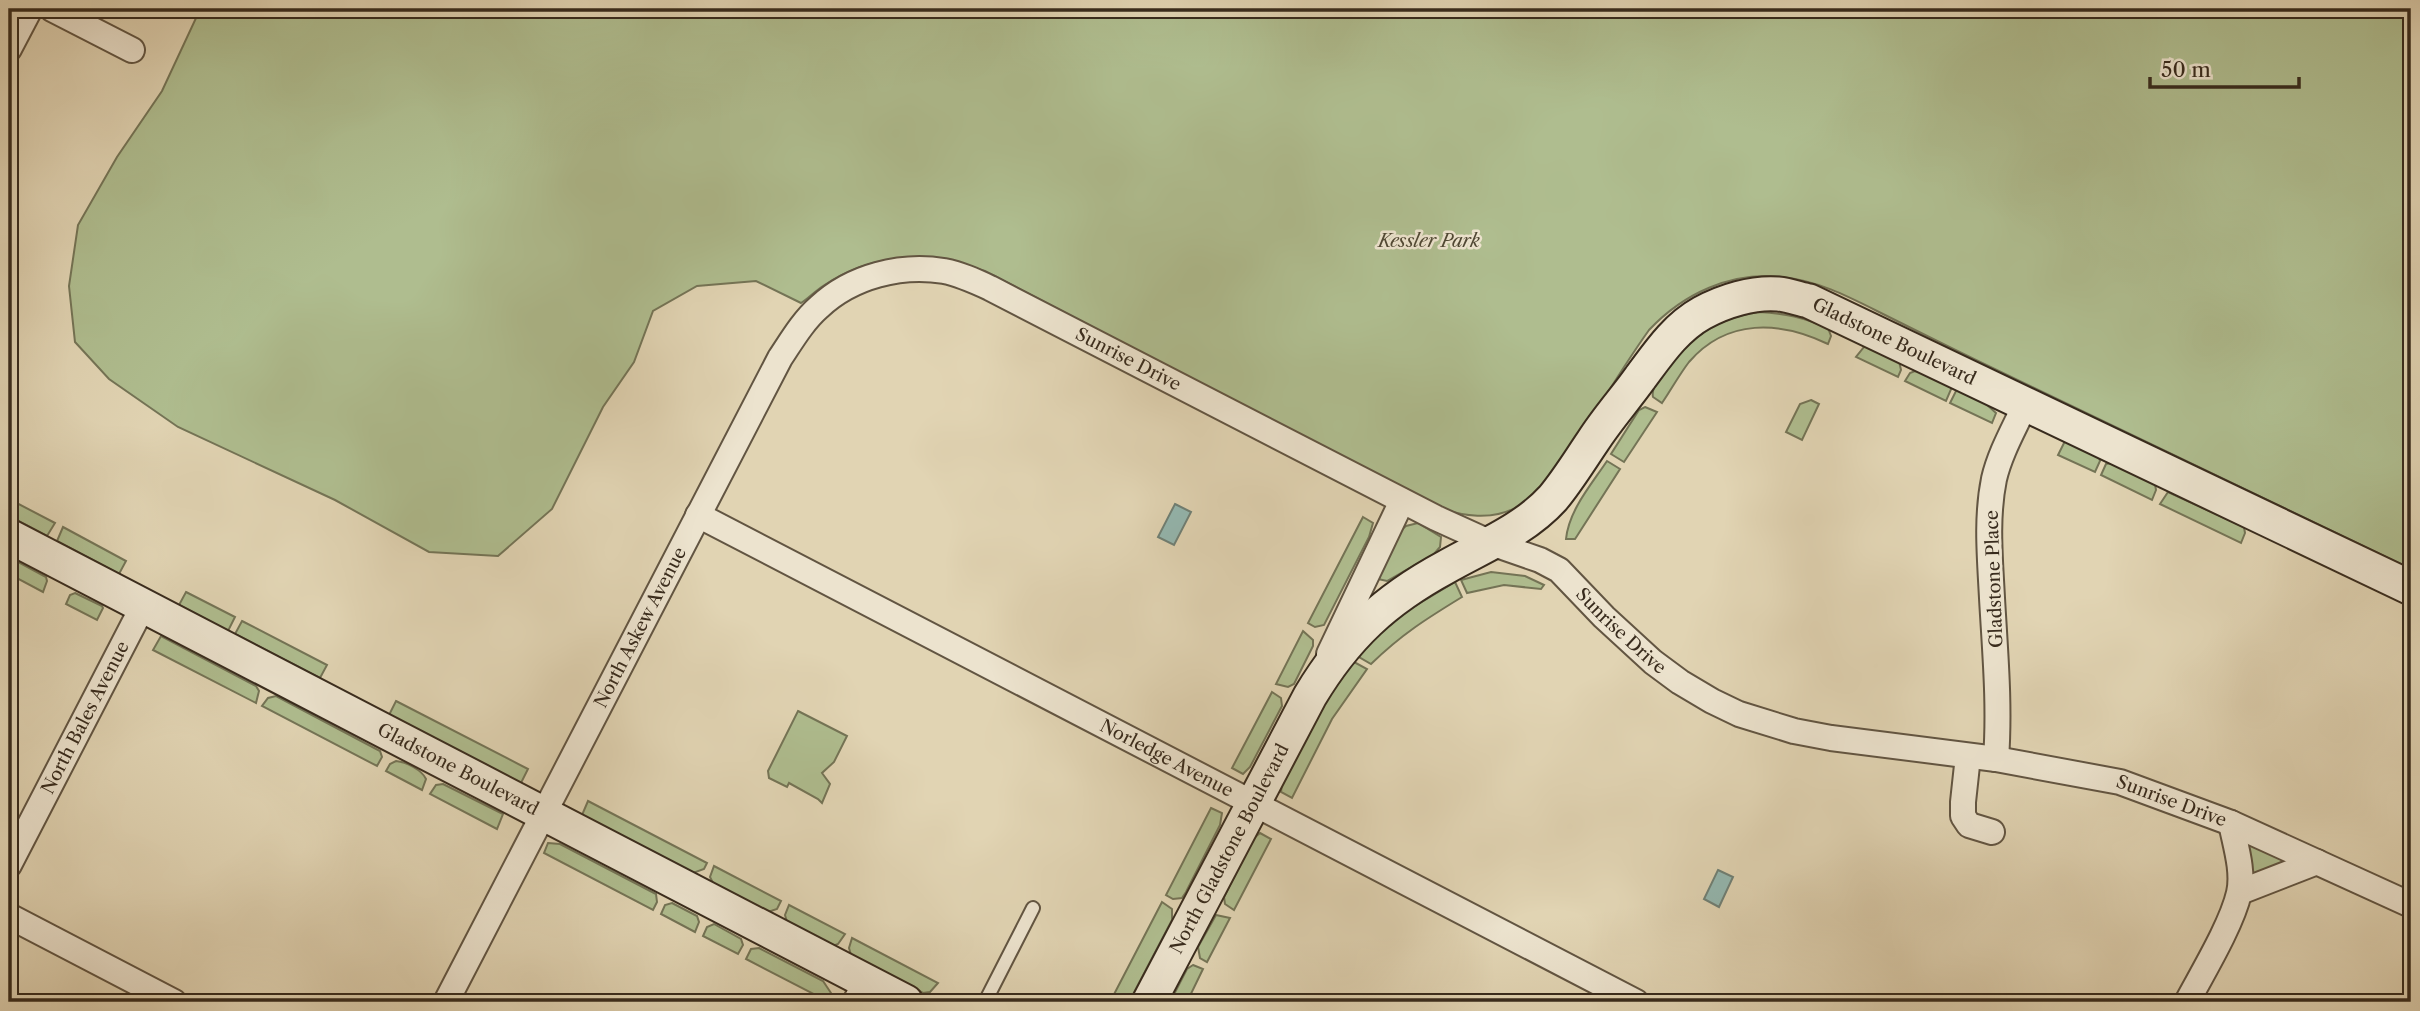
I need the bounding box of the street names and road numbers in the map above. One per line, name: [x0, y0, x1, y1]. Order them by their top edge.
street label: Gladstone Boulevard: [1809, 293, 1979, 390]
street label: Sunrise Drive: [1072, 323, 1185, 396]
street label: Gladstone Place: [1981, 510, 2007, 648]
street label: North Askew Avenue: [590, 543, 691, 711]
street label: Sunrise Drive: [1571, 583, 1670, 679]
street label: North Bales Avenue: [37, 637, 134, 798]
street label: Norledge Avenue: [1096, 715, 1237, 802]
street label: Gladstone Boulevard: [374, 718, 542, 820]
street label: North Gladstone Boulevard: [1165, 740, 1294, 958]
street label: Sunrise Drive: [2113, 771, 2230, 831]

